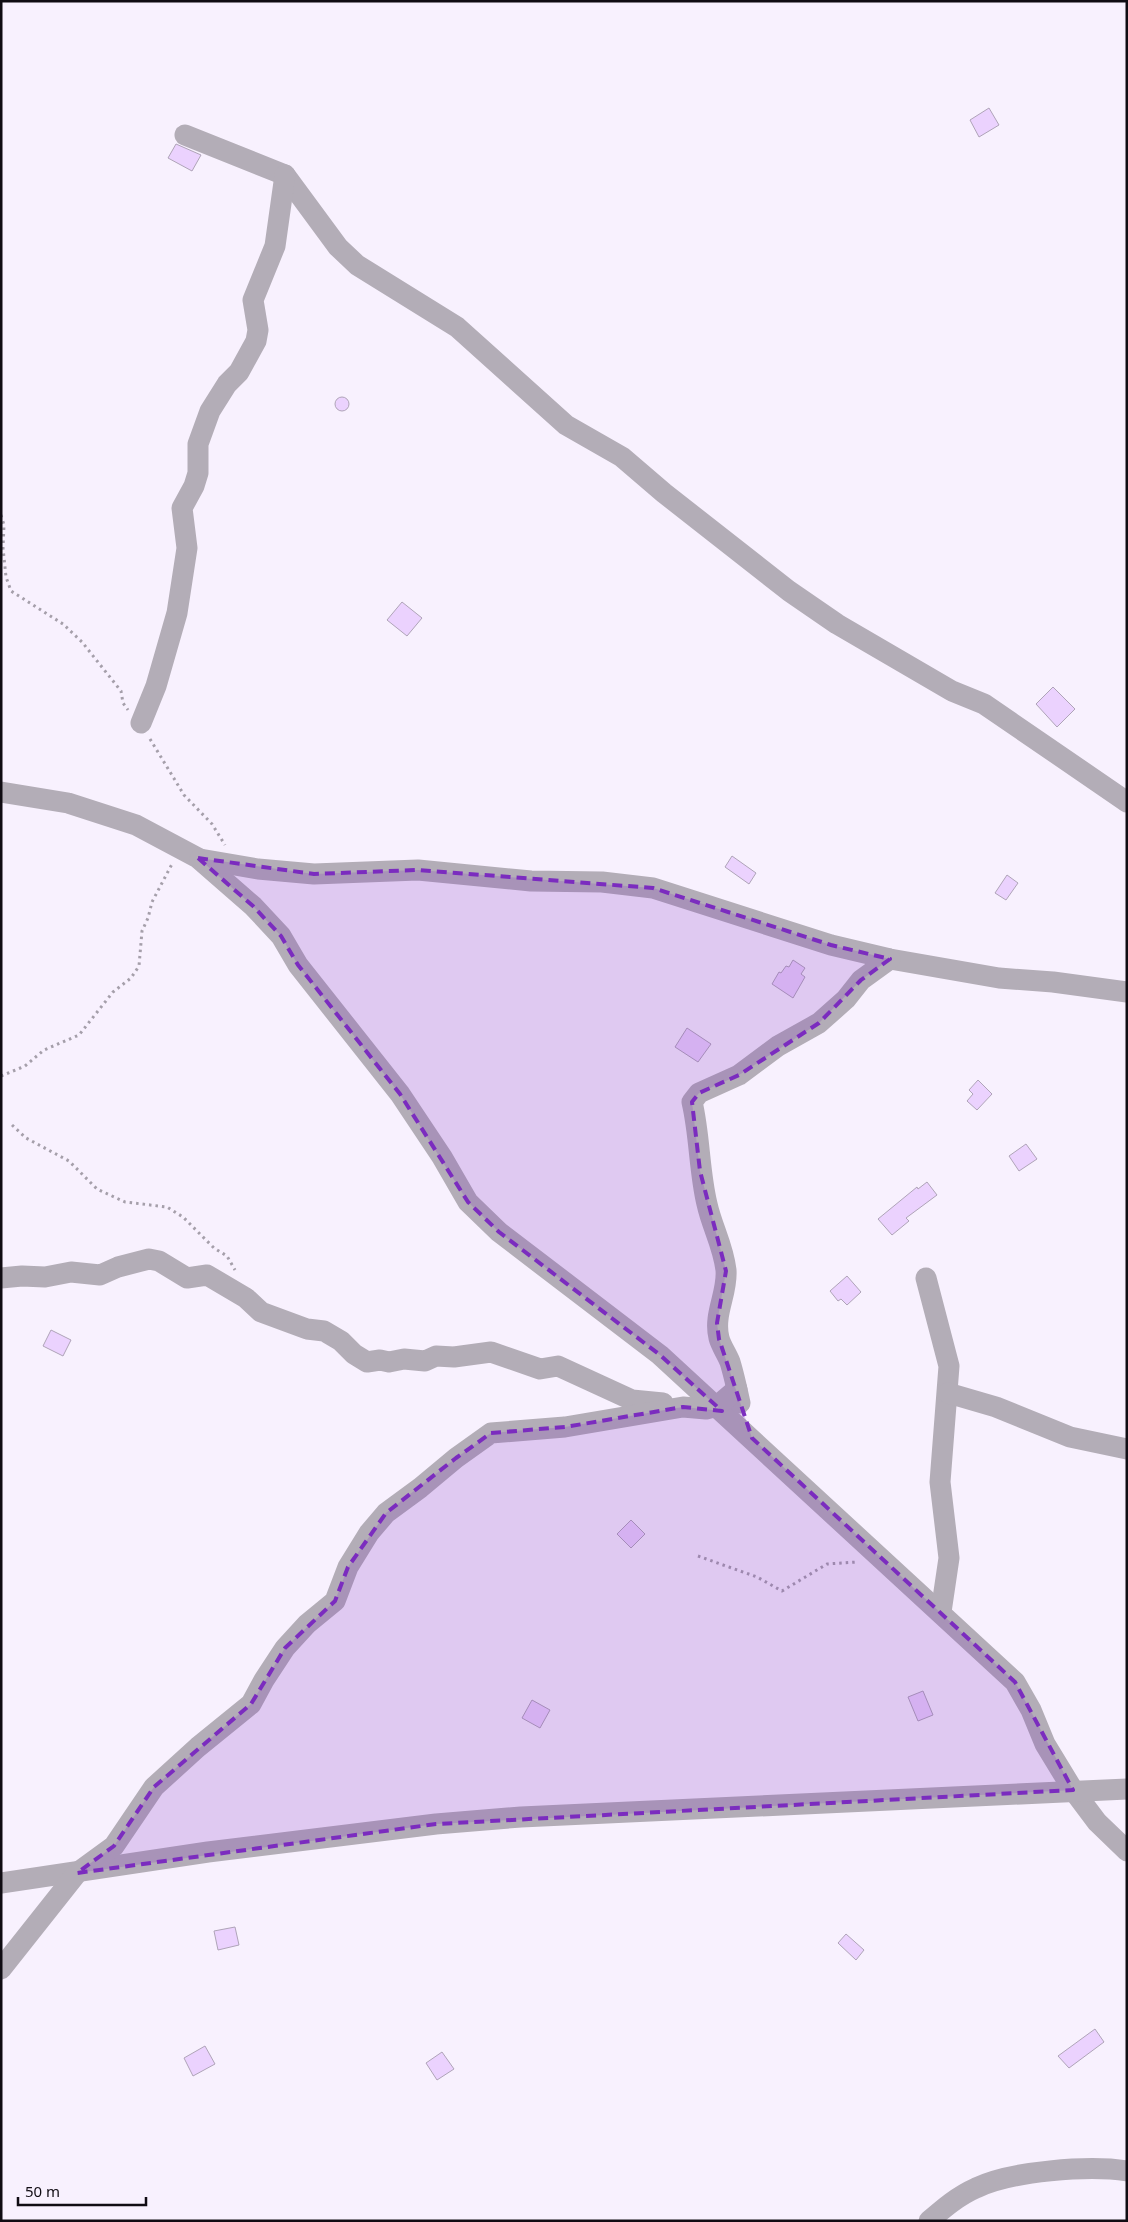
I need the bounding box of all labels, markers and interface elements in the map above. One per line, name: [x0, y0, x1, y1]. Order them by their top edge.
scale bar: [18, 2174, 145, 2206]
text: 50 m: [25, 2181, 60, 2201]

